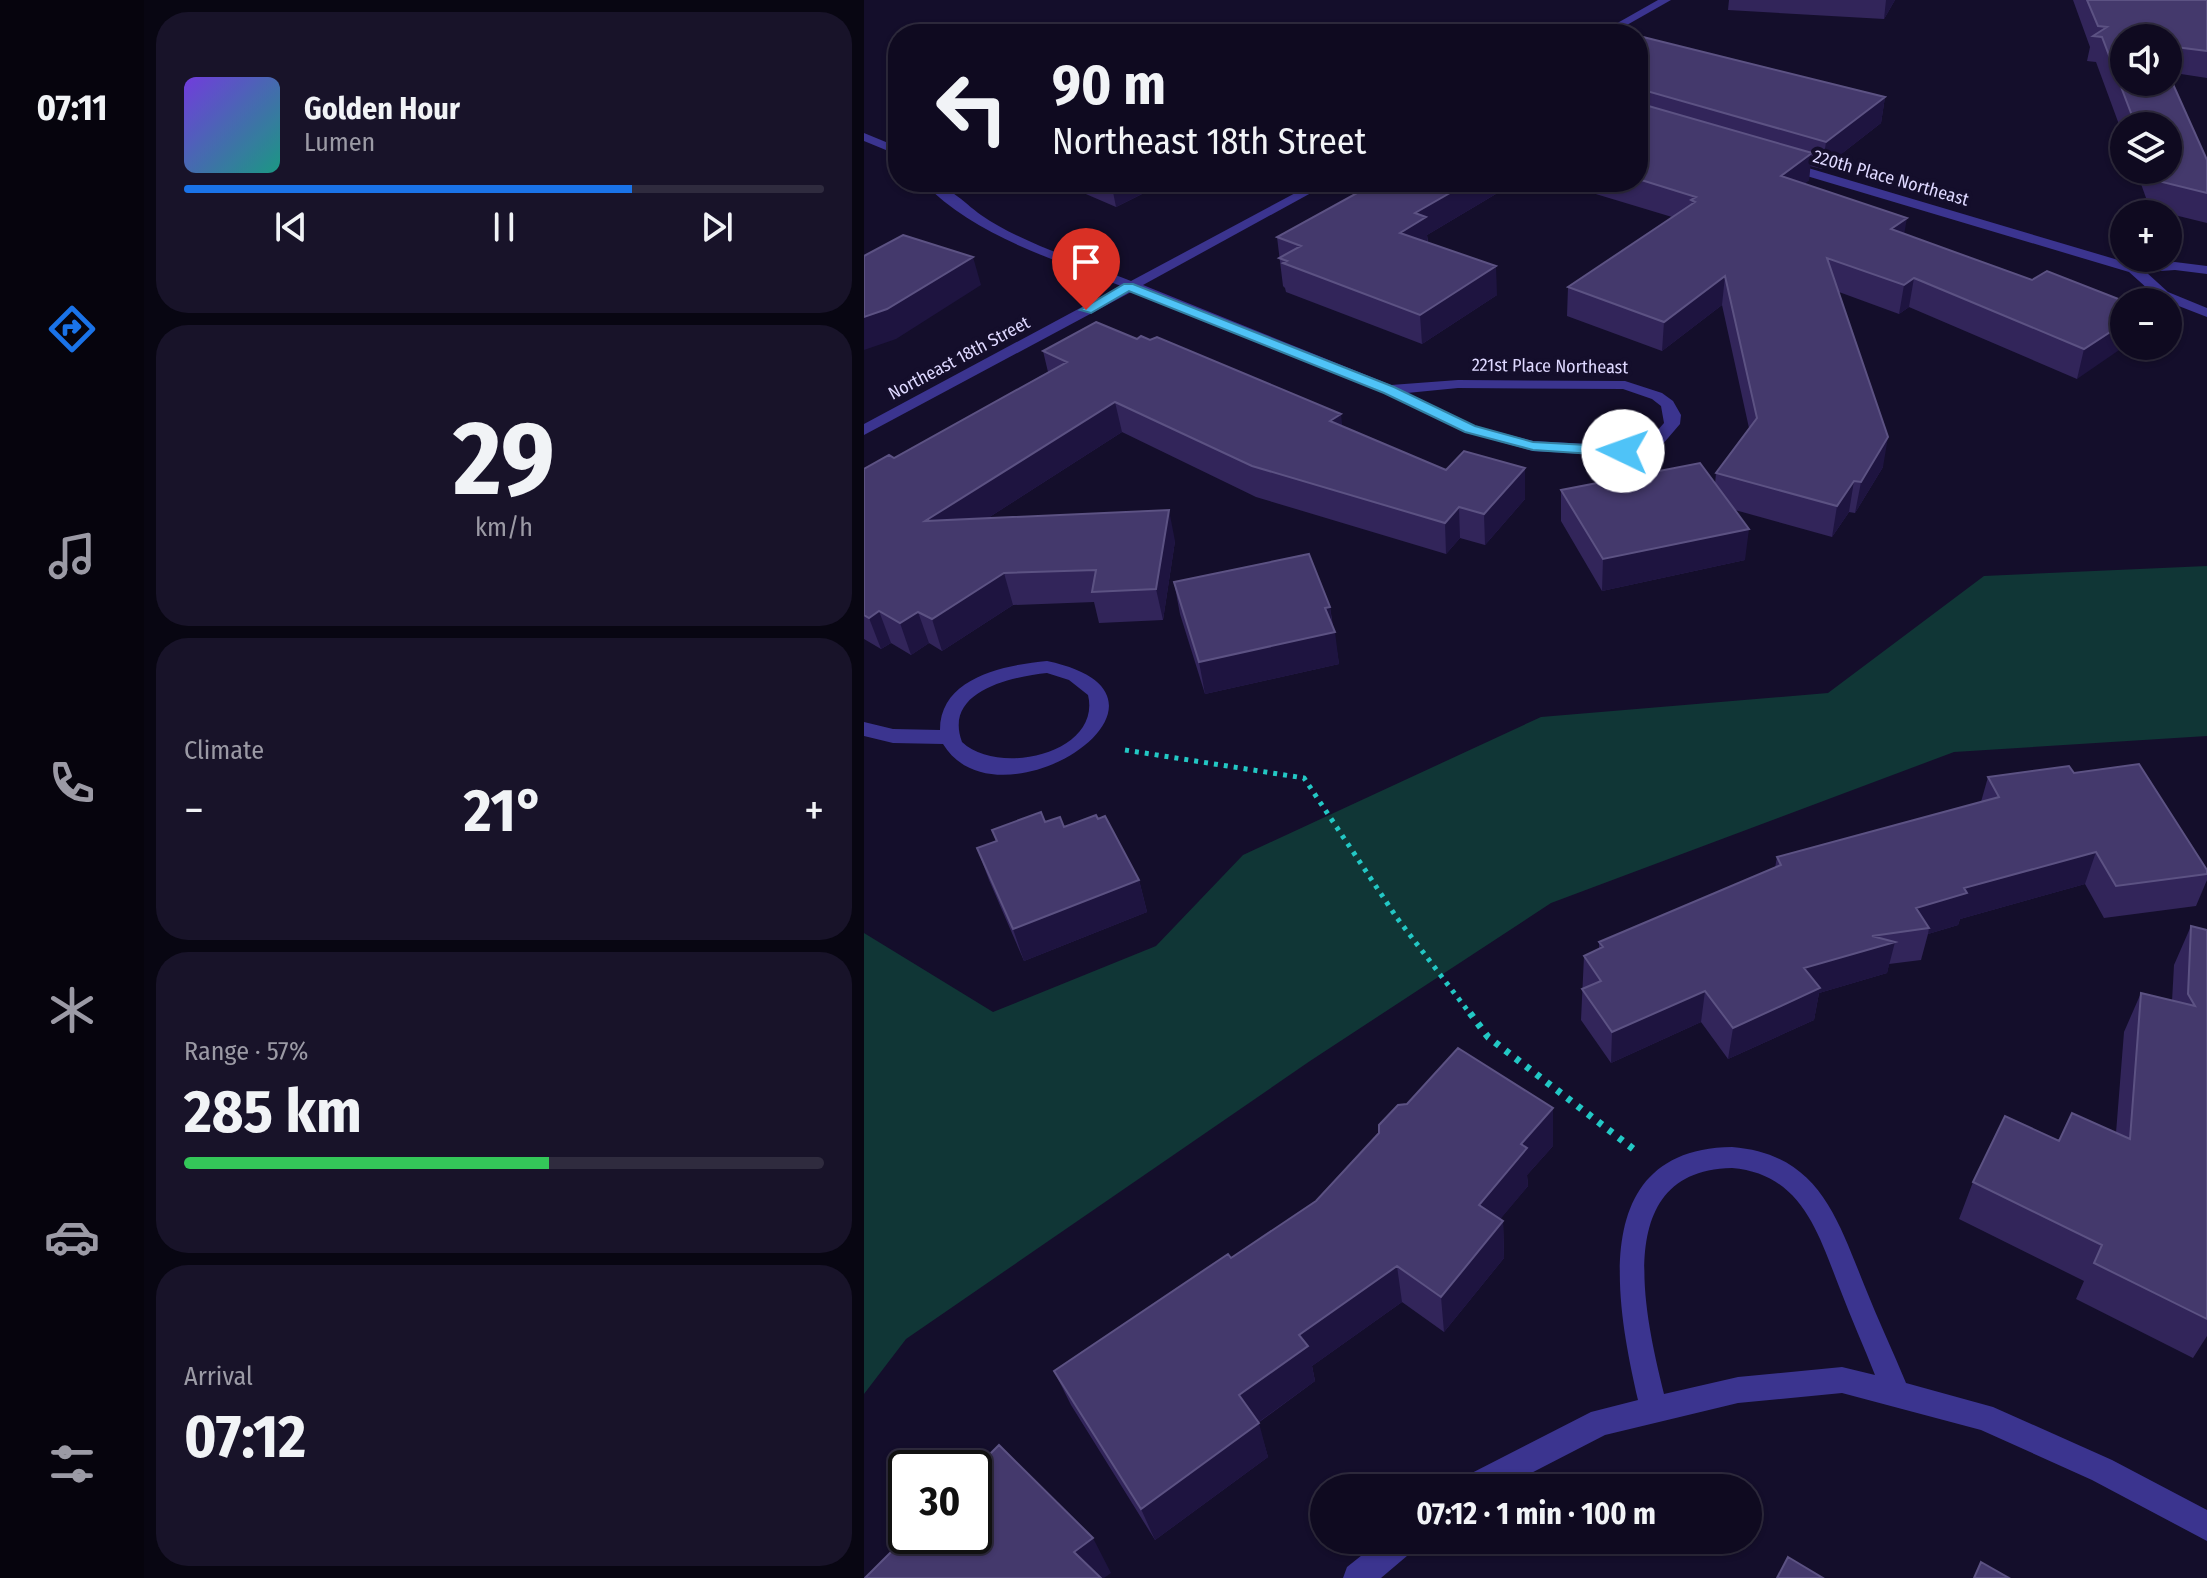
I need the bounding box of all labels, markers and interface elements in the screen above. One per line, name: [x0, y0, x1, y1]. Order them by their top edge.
map controls: [2110, 24, 2182, 360]
button: sound: [2110, 24, 2182, 96]
text: 90 m: [1052, 52, 1166, 119]
icon: left: [920, 56, 1024, 160]
text: 07:11: [36, 86, 108, 130]
text: Golden Hour: [304, 91, 460, 127]
button: layers: [2110, 112, 2182, 184]
text: Northeast 18th Street: [1052, 120, 1366, 164]
text: Lumen: [304, 127, 375, 158]
street label: 220th Place Northeast: [1811, 145, 1972, 211]
button: +: [2110, 200, 2182, 272]
icon: previous: [269, 205, 313, 249]
icon: pause: [482, 205, 526, 249]
icon: next: [695, 205, 739, 249]
pin: [1052, 228, 1120, 310]
icon: arrive: [1064, 240, 1108, 284]
button: −: [2110, 288, 2182, 360]
icon: directions: [44, 301, 100, 357]
street label: Northeast 18th Street: [884, 311, 1034, 405]
street label: 221st Place Northeast: [1472, 354, 1629, 378]
text: 29: [453, 397, 555, 522]
position arrow: [1581, 409, 1665, 493]
text: km/h: [475, 512, 533, 543]
icon: music: [44, 528, 100, 584]
text: Climate: [184, 735, 264, 766]
icon: phone: [44, 755, 100, 811]
text: 21°: [464, 775, 544, 847]
text: −: [184, 784, 204, 837]
text: +: [804, 784, 824, 837]
icon: climate: [44, 982, 100, 1038]
text: Range · 57%: [184, 1036, 308, 1067]
text: 285 km: [184, 1076, 362, 1148]
icon: car: [44, 1209, 100, 1265]
text: Arrival: [184, 1361, 253, 1392]
text: 07:12: [184, 1401, 306, 1473]
icon: filters: [44, 1436, 100, 1492]
speed limit sign: 30: [888, 1450, 992, 1554]
text: 07:12 · 1 min · 100 m: [1416, 1496, 1656, 1532]

